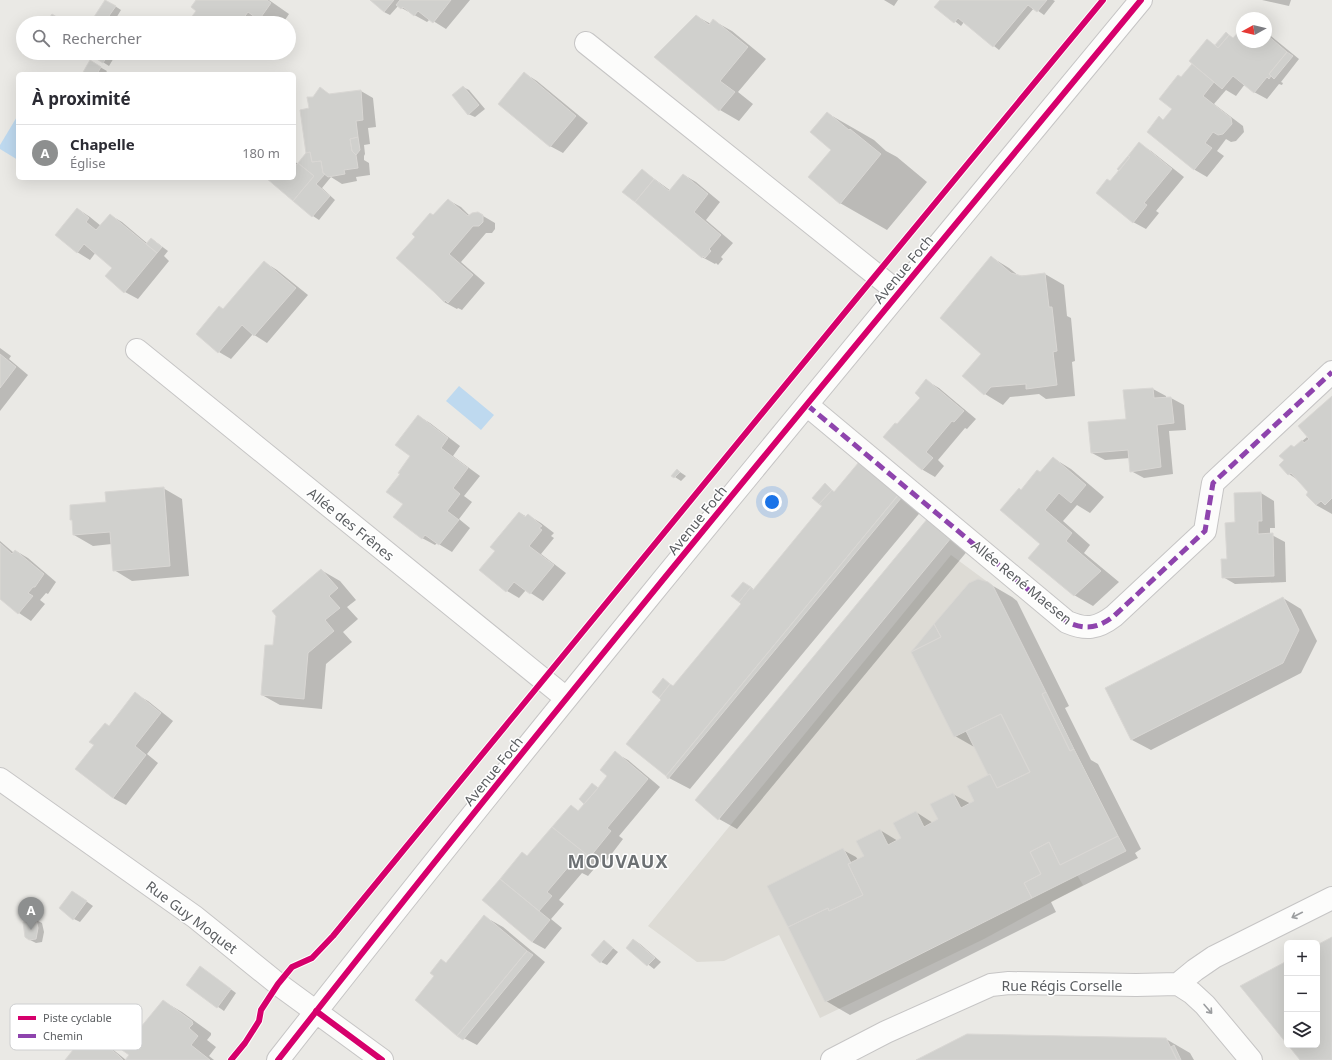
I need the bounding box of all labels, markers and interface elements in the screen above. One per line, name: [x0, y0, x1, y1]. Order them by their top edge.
north arrow: [1236, 12, 1272, 48]
search box: [16, 16, 296, 60]
icon: search: [30, 27, 52, 49]
text: Rechercher: [62, 28, 142, 48]
text: À proximité: [32, 87, 131, 110]
text: Chapelle: [70, 134, 135, 154]
text: A: [41, 144, 50, 162]
text: 180 m: [242, 144, 280, 162]
text: Église: [70, 154, 106, 172]
street label: Avenue Foch: [869, 231, 937, 307]
street label: Avenue Foch: [663, 481, 731, 559]
street label: Allée des Frênes: [304, 483, 399, 565]
your location: [762, 492, 782, 512]
street label: Allée René Maesen: [968, 536, 1076, 628]
street label: Avenue Foch: [459, 732, 527, 810]
district label: MOUVAUX: [568, 849, 668, 873]
street label: Rue Guy Moquet: [142, 876, 242, 958]
pin: A: [18, 897, 44, 930]
one-way arrow: [1291, 912, 1303, 919]
map controls: [1284, 940, 1320, 1048]
button: +: [1284, 940, 1320, 976]
street label: Rue Régis Corselle: [1002, 976, 1123, 995]
button: −: [1284, 976, 1320, 1012]
one-way arrow: [1204, 1003, 1213, 1014]
legend: [10, 1004, 142, 1050]
text: Piste cyclable: [43, 1010, 112, 1025]
button: layers: [1284, 1012, 1320, 1048]
text: Chemin: [43, 1028, 83, 1043]

